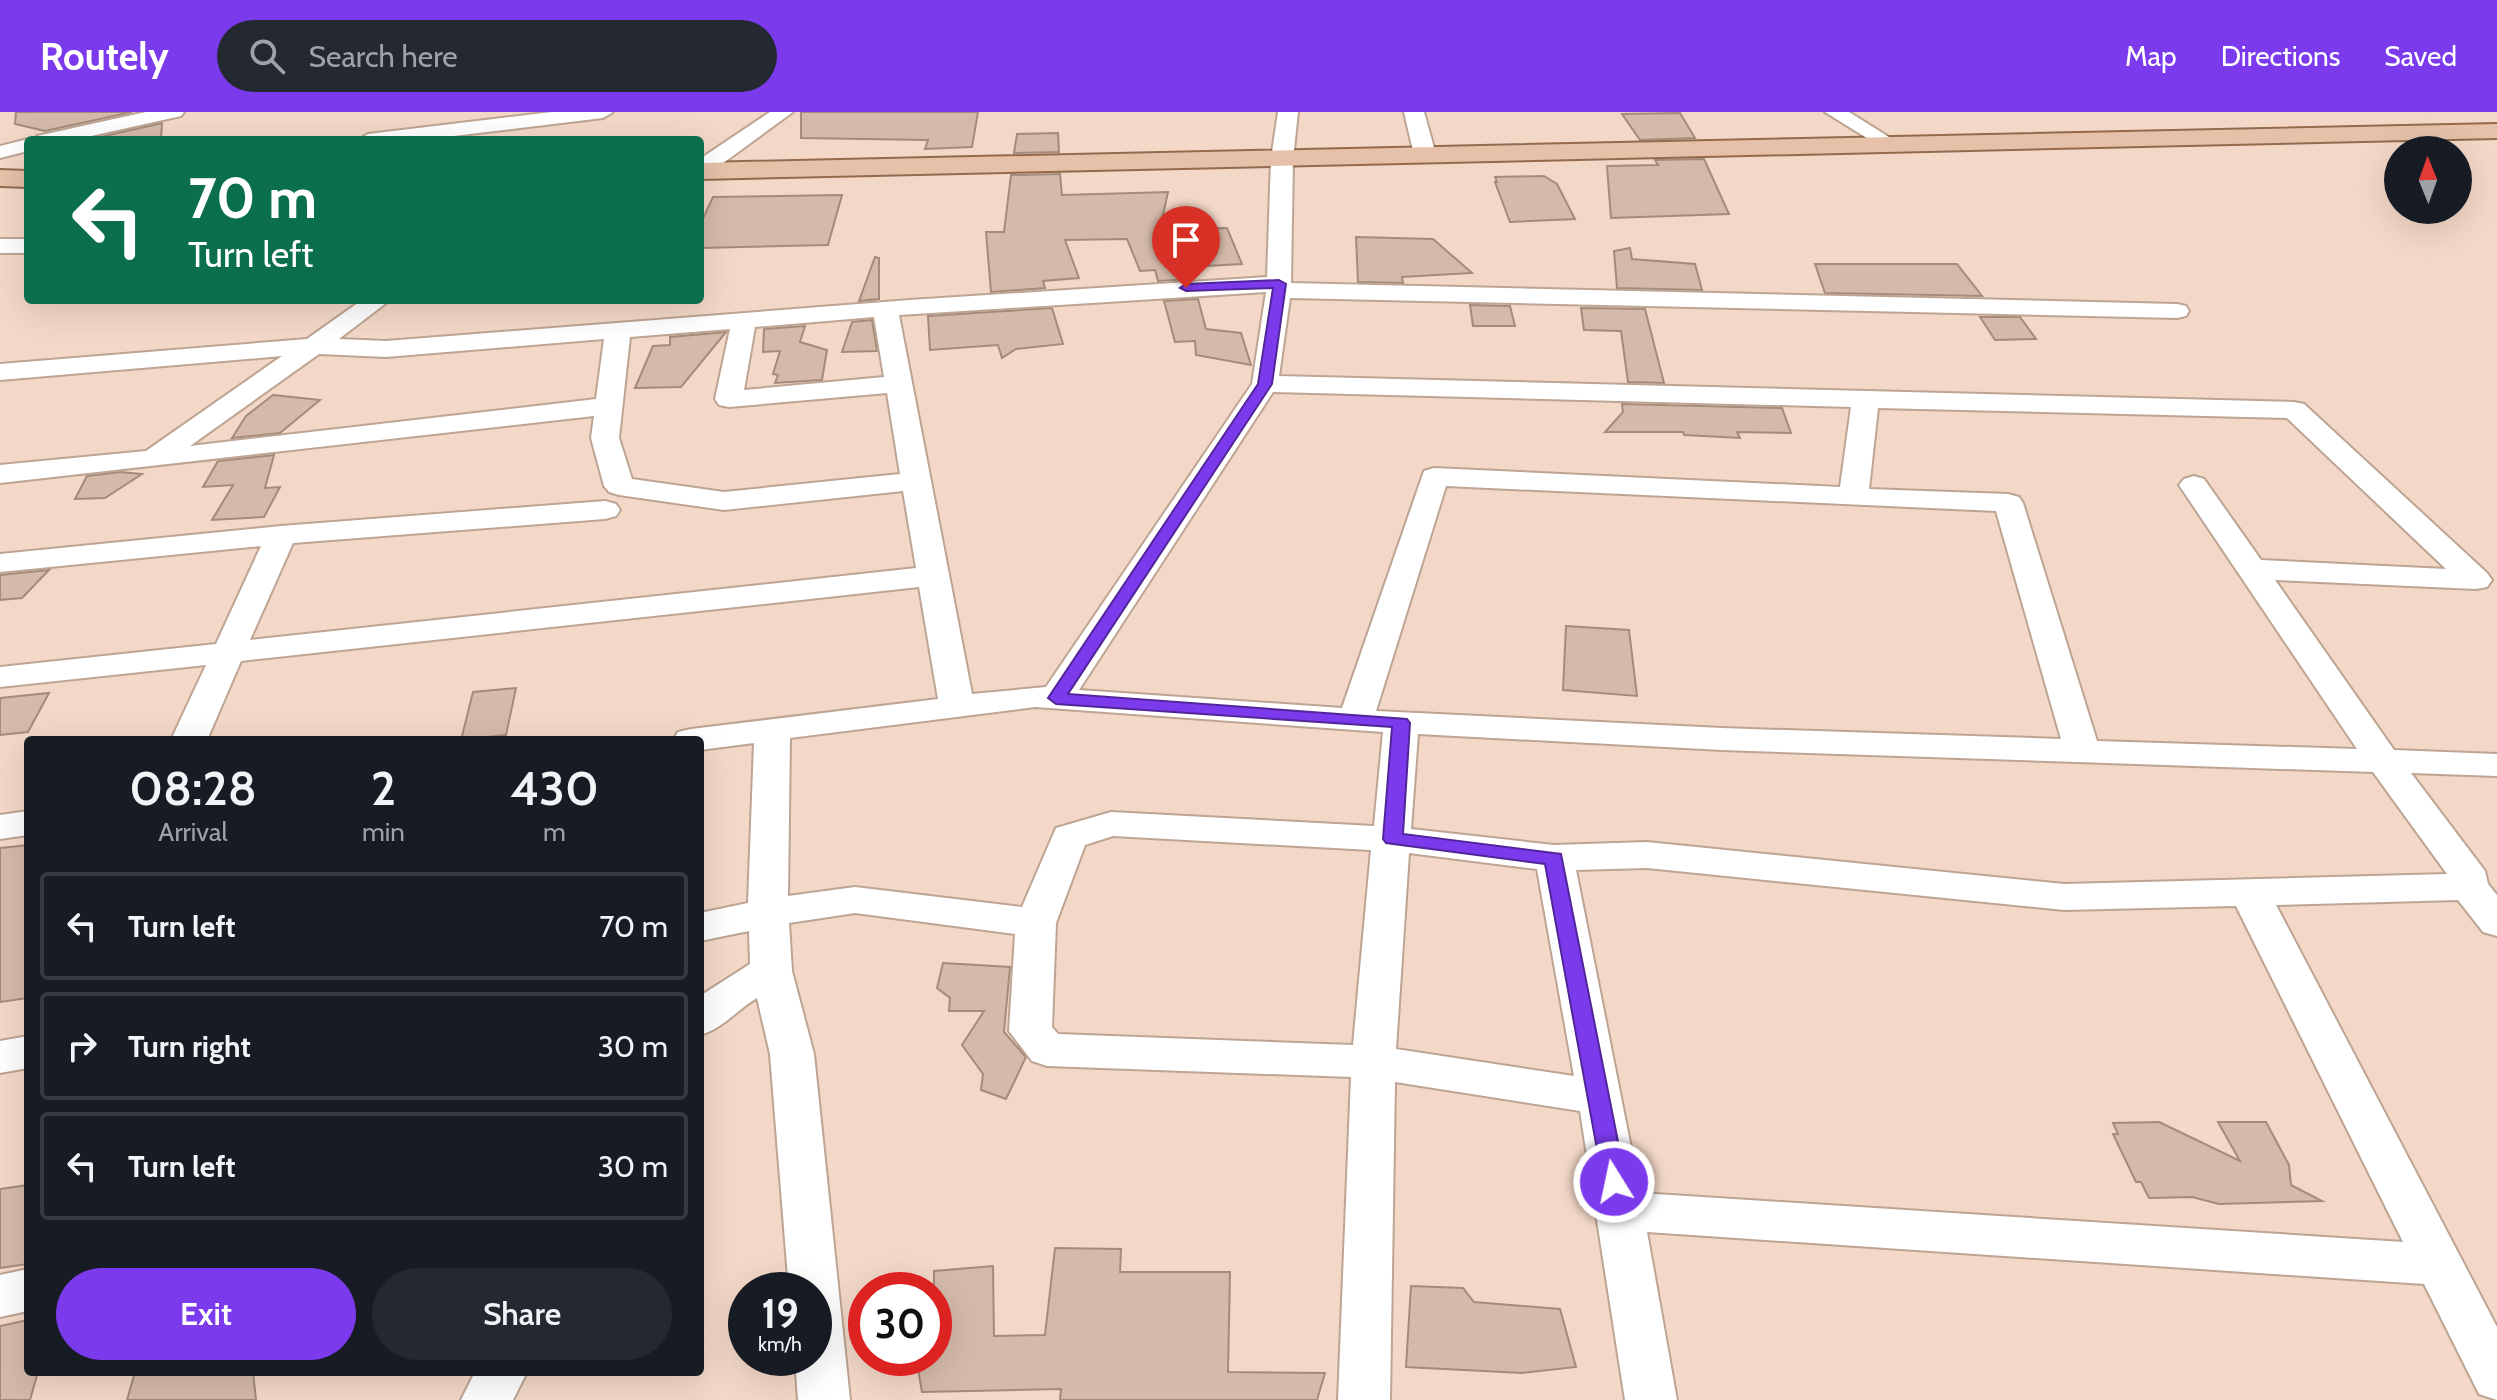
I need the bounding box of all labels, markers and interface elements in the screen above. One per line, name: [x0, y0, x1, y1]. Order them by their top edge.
search box: [217, 20, 777, 92]
text: Routely: [40, 33, 169, 80]
icon: search: [245, 34, 289, 78]
text: Search here: [309, 38, 458, 75]
text: Map: [2125, 39, 2177, 73]
text: Directions: [2221, 39, 2340, 73]
text: Saved: [2384, 39, 2457, 73]
north arrow: [2384, 136, 2472, 224]
map controls: [2384, 136, 2472, 224]
text: 70 m: [188, 164, 317, 232]
icon: left: [56, 168, 160, 272]
pin: [1152, 206, 1220, 288]
icon: arrive: [1164, 218, 1208, 262]
text: Turn left: [188, 232, 313, 276]
text: 08:28: [129, 759, 257, 817]
text: 2: [371, 759, 396, 817]
text: 430: [510, 759, 599, 817]
text: Arrival: [158, 816, 228, 848]
text: min: [362, 816, 405, 848]
text: m: [543, 816, 566, 848]
icon: left: [60, 904, 104, 948]
text: Turn left: [128, 908, 236, 945]
text: 70 m: [599, 908, 668, 945]
icon: right: [60, 1024, 104, 1068]
text: Turn right: [128, 1028, 251, 1065]
text: 30 m: [598, 1028, 668, 1065]
position arrow: [1572, 1140, 1656, 1224]
icon: left: [60, 1144, 104, 1188]
text: Turn left: [128, 1148, 236, 1185]
text: 30 m: [598, 1148, 668, 1185]
button: Exit: [56, 1268, 356, 1360]
button: Share: [372, 1268, 672, 1360]
speed limit sign: 30: [848, 1272, 952, 1376]
text: 19: [761, 1289, 799, 1338]
text: km/h: [758, 1332, 802, 1356]

